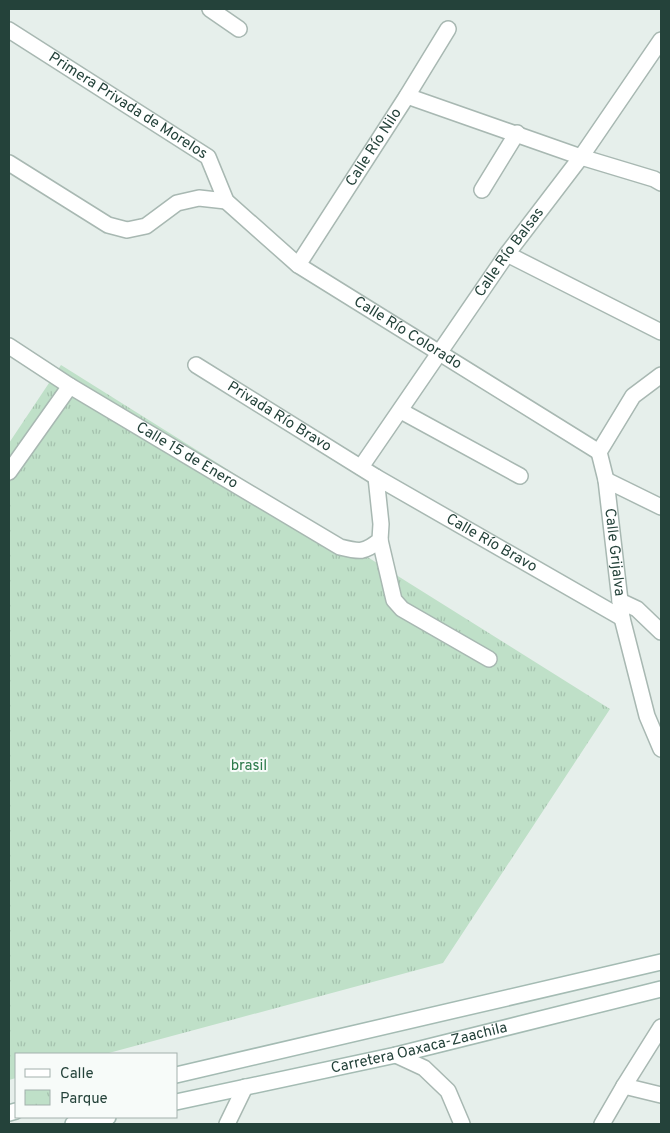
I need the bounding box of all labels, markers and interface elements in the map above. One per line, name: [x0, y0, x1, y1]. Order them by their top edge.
street label: Primera Privada de Morelos: [45, 48, 211, 164]
street label: Calle Río Nilo: [342, 105, 406, 190]
street label: Calle Río Balsas: [471, 204, 549, 301]
street label: Calle Río Colorado: [350, 292, 465, 374]
street label: Privada Río Bravo: [224, 377, 335, 456]
street label: Calle 15 de Enero: [132, 418, 241, 493]
street label: Calle Grijalva: [600, 507, 629, 597]
street label: Calle Río Bravo: [442, 510, 540, 577]
park label: brasil: [231, 757, 267, 776]
street label: Carretera Oaxaca-Zaachila: [329, 1018, 509, 1078]
legend: [15, 1053, 178, 1118]
text: Calle: [60, 1065, 94, 1084]
text: Parque: [60, 1090, 108, 1109]

